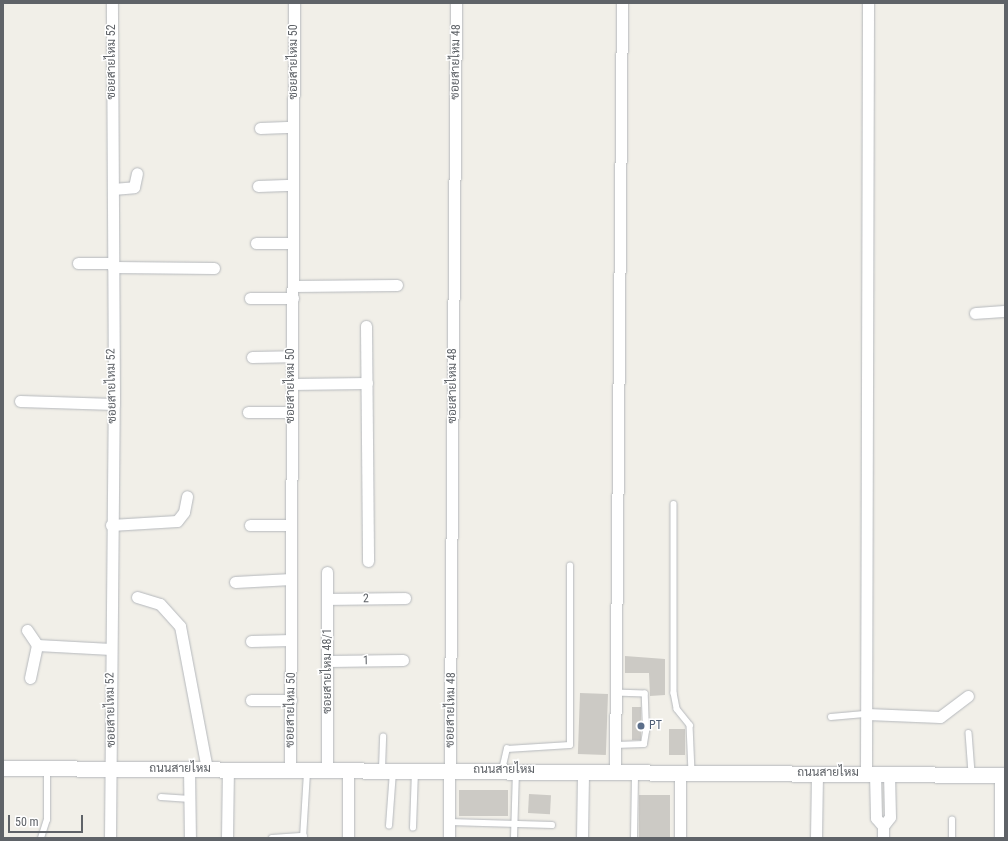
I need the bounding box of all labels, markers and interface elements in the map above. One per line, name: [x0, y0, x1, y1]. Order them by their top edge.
street label: ซอยสายไหม 52: [105, 24, 119, 100]
street label: ซอยสายไหม 50: [287, 24, 301, 100]
street label: ซอยสายไหม 48: [448, 24, 464, 100]
street label: ซอยสายไหม 52: [104, 348, 120, 424]
street label: ซอยสายไหม 50: [284, 348, 298, 424]
street label: ซอยสายไหม 48: [446, 348, 460, 424]
street label: 2: [363, 592, 369, 606]
street label: ซอยสายไหม 48/1: [321, 628, 335, 714]
street label: 1: [363, 654, 369, 668]
street label: ซอยสายไหม 52: [103, 672, 119, 748]
street label: ซอยสายไหม 50: [283, 672, 299, 748]
street label: ซอยสายไหม 48: [443, 672, 459, 748]
place label: PT: [649, 719, 662, 733]
marker: PT: [636, 721, 646, 731]
street label: ถนนสายไหม: [149, 762, 211, 776]
street label: ถนนสายไหม: [473, 763, 535, 777]
street label: ถนนสายไหม: [797, 766, 859, 780]
scale bar: [10, 807, 85, 833]
text: 50 m: [15, 815, 39, 829]

